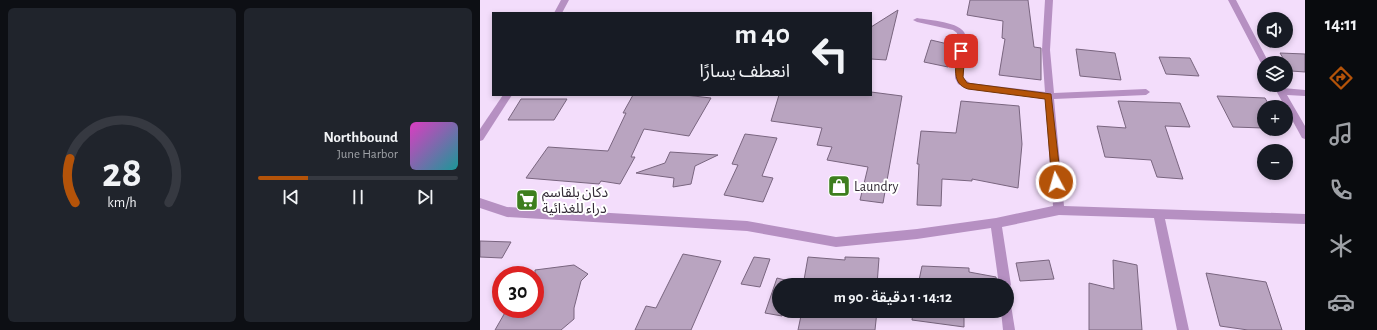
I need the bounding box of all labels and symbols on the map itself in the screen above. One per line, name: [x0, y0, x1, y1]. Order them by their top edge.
pin: [944, 34, 978, 68]
position arrow: [1035, 161, 1077, 203]
shop icon: Laundry: [826, 173, 852, 199]
place label: Laundry: [854, 180, 898, 194]
place label: دكان بلقاسم دراء للغذائية: [542, 186, 609, 217]
supermarket icon: دكان بلقاسم دراء للغذائية: [514, 187, 540, 213]
speed limit sign: 30: [492, 266, 544, 318]

